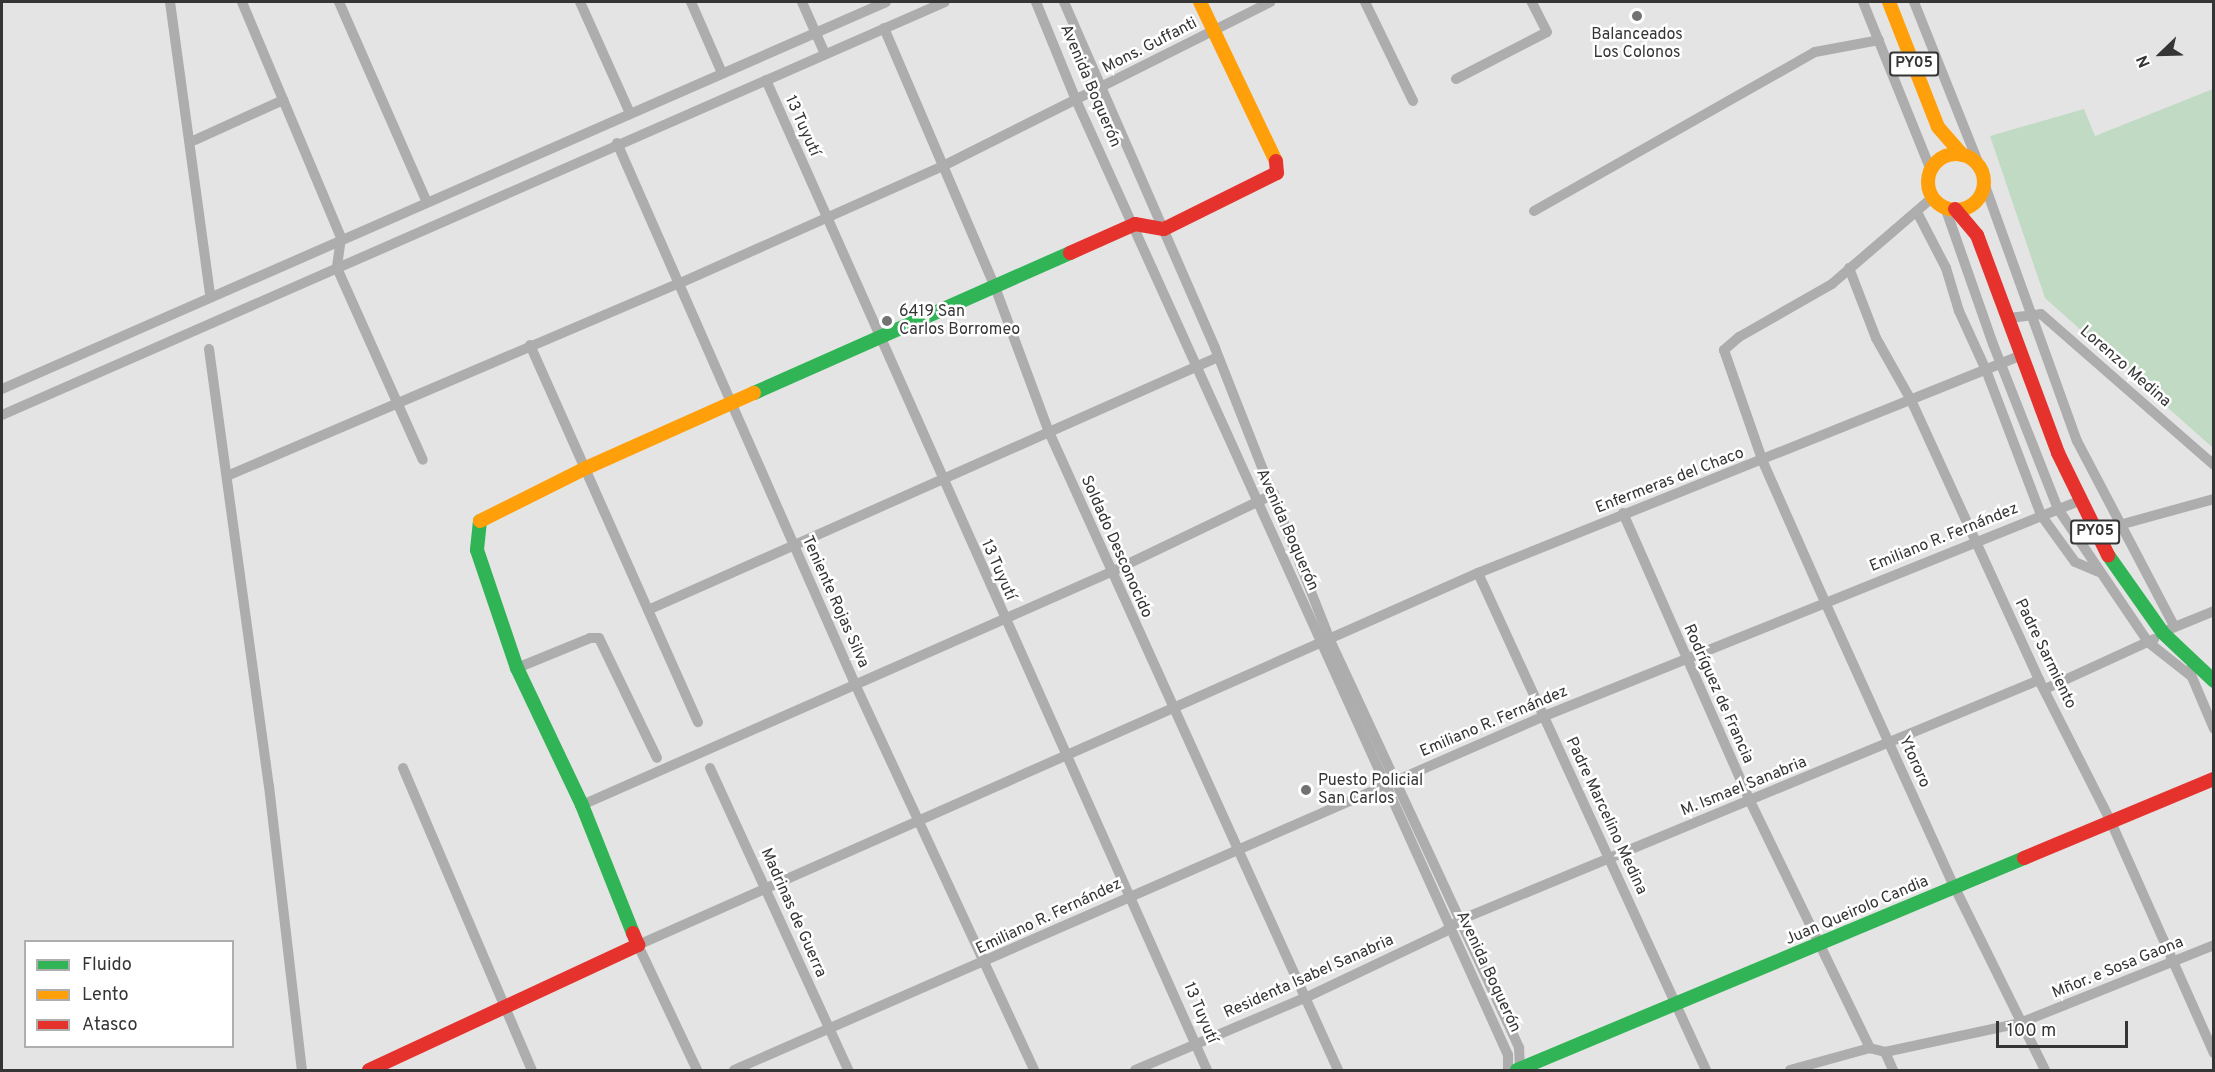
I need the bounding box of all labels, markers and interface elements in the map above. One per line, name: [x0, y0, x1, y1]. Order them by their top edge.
marker: Balanceados Los Colonos: [1630, 9, 1644, 23]
street label: Mons. Guffanti: [1099, 14, 1201, 78]
street label: Avenida Boquerón: [1055, 22, 1125, 150]
north arrow: [2131, 24, 2191, 84]
place label: Balanceados Los Colonos: [1591, 25, 1683, 63]
road number: PY05: [1888, 52, 1940, 76]
text: N: [2133, 52, 2156, 70]
street label: 13 Tuyutí: [780, 92, 824, 160]
place label: 6419 San Carlos Borromeo: [899, 302, 1020, 340]
marker: 6419 San Carlos Borromeo: [880, 314, 894, 328]
street label: Lorenzo Medina: [2076, 322, 2174, 412]
street label: Enfermeras del Chaco: [1593, 444, 1747, 518]
street label: Avenida Boquerón: [1251, 466, 1323, 594]
street label: Soldado Desconocido: [1076, 473, 1156, 621]
street label: Emiliano R. Fernández: [1867, 499, 2021, 577]
road number: PY05: [2070, 520, 2120, 544]
street label: Teniente Rojas Silva: [797, 533, 873, 671]
street label: 13 Tuyutí: [976, 536, 1020, 604]
street label: Padre Sarmiento: [2010, 596, 2080, 712]
street label: Rodríguez de Francia: [1679, 621, 1757, 767]
street label: Emiliano R. Fernández: [1417, 682, 1571, 762]
street label: Ytororo: [1894, 733, 1934, 791]
street label: Padre Marcelino Medina: [1561, 734, 1651, 898]
street label: M. Ismael Sanabria: [1678, 753, 1810, 821]
place label: Puesto Policial San Carlos: [1318, 771, 1423, 809]
marker: Puesto Policial San Carlos: [1299, 783, 1313, 797]
street label: Madrinas de Guerra: [756, 845, 830, 981]
street label: Juan Queirolo Candia: [1782, 872, 1932, 950]
street label: Emiliano R. Fernández: [973, 875, 1125, 959]
street label: Avenida Boquerón: [1452, 908, 1524, 1036]
street label: Residenta Isabel Sanabria: [1221, 931, 1397, 1023]
street label: Mñor. e Sosa Gaona: [2050, 933, 2186, 1003]
legend: [24, 940, 234, 1048]
text: Fluido: [82, 954, 132, 977]
street label: 13 Tuyutí: [1179, 979, 1221, 1047]
text: Lento: [82, 984, 128, 1007]
scale bar: [1999, 1009, 2131, 1047]
text: Atasco: [82, 1014, 138, 1037]
text: 100 m: [2007, 1020, 2056, 1043]

